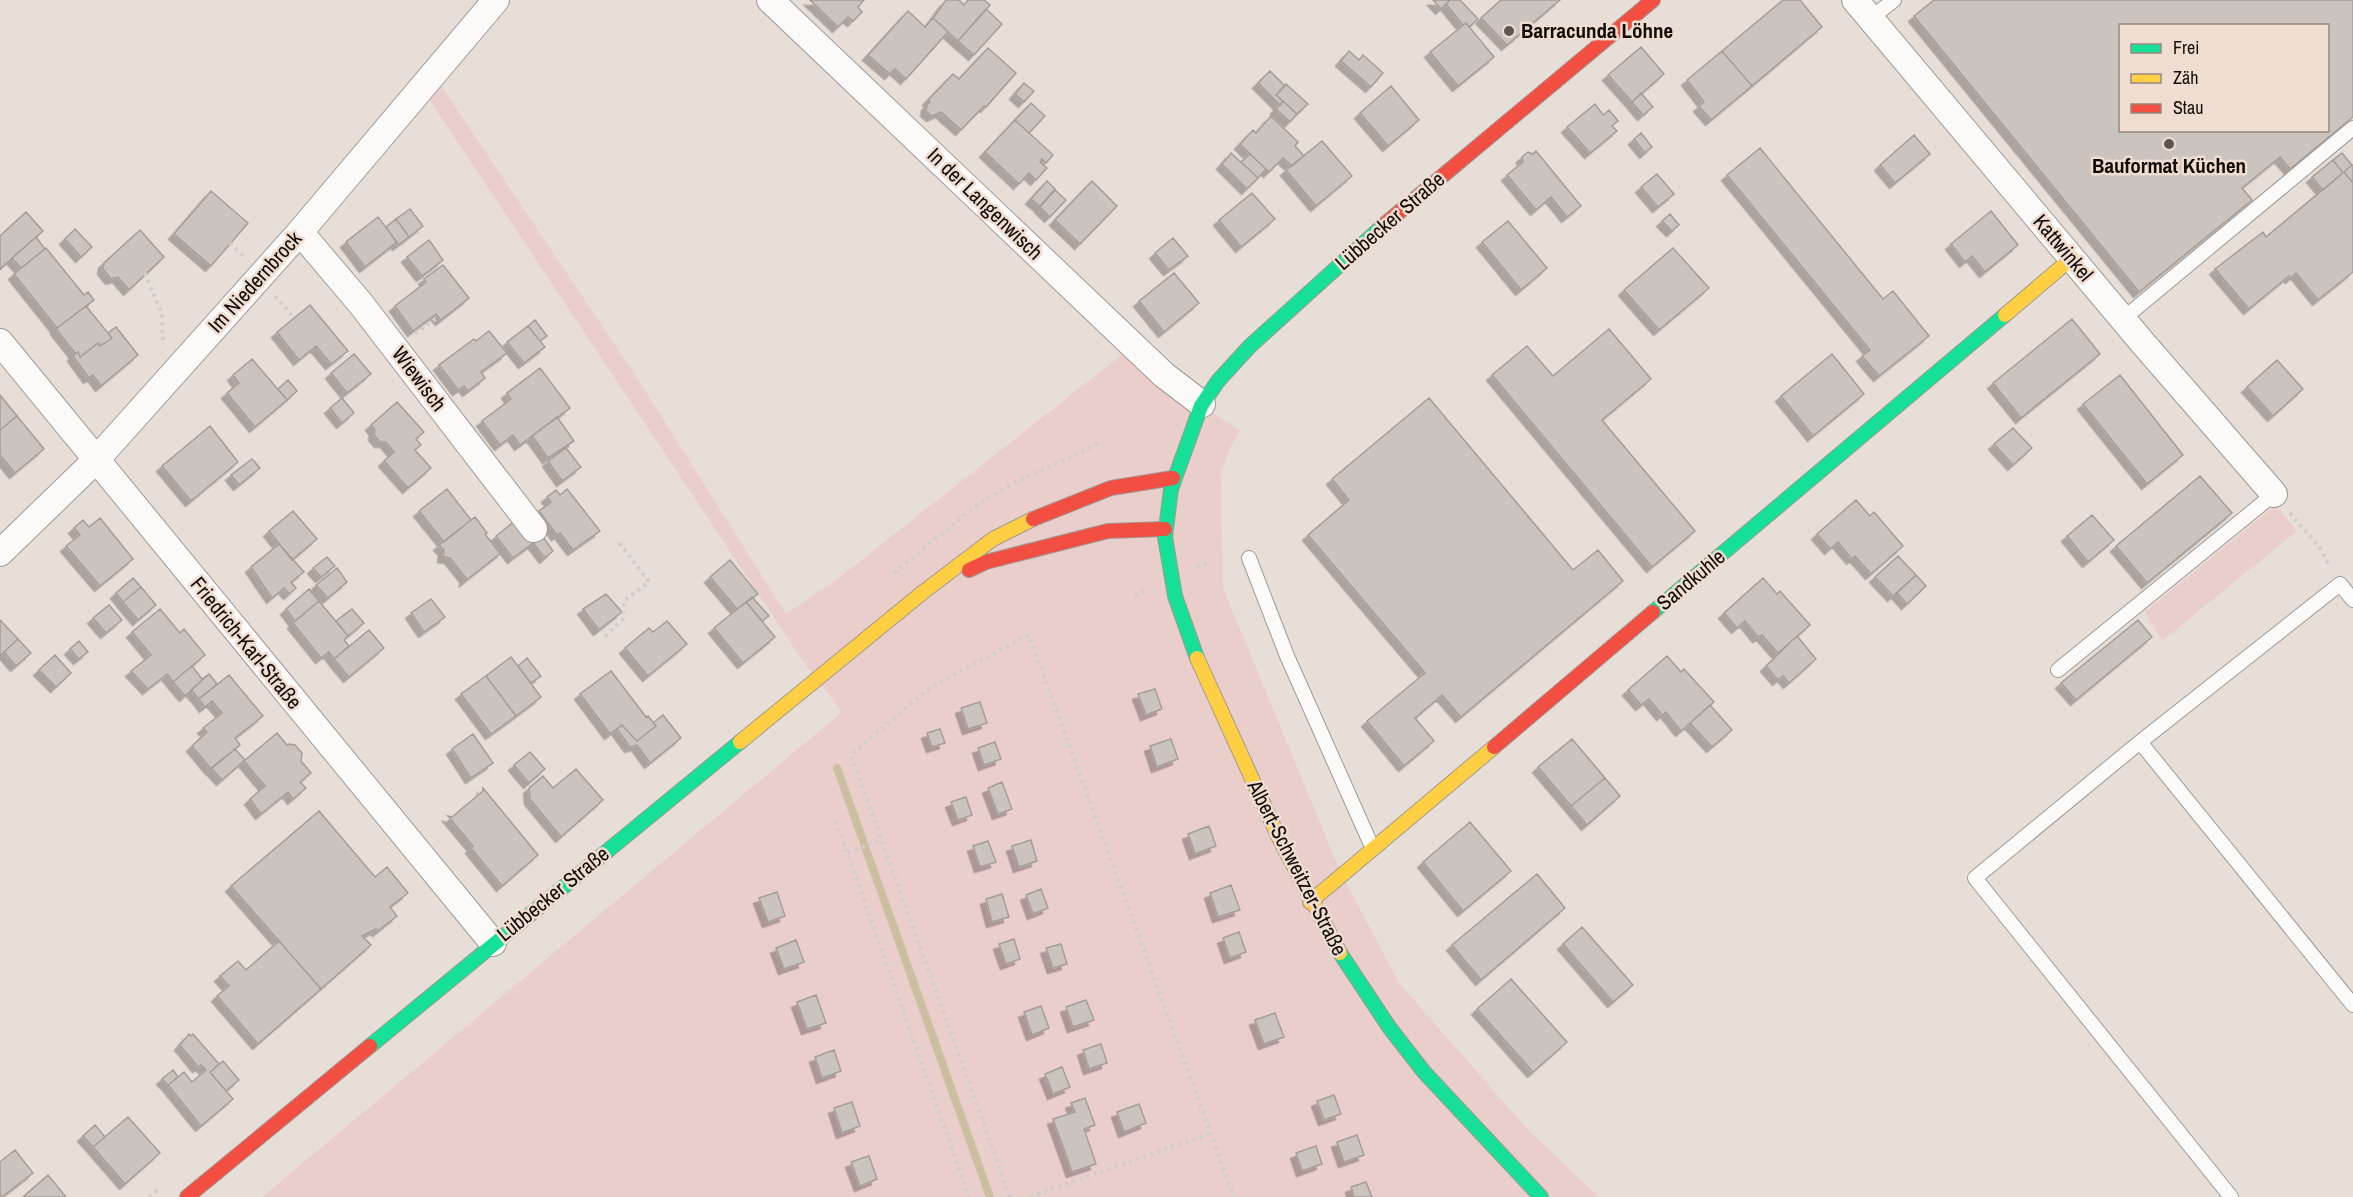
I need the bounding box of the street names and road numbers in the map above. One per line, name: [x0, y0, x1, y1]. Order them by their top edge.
street label: In der Langenwisch: [921, 141, 1049, 266]
street label: Lübbecker Straße: [1329, 165, 1451, 276]
street label: Kattwinkel: [2027, 208, 2100, 287]
street label: Im Niedernbrock: [201, 224, 308, 339]
street label: Wiewisch: [385, 340, 453, 417]
street label: Sandkuhle: [1650, 542, 1731, 617]
street label: Friedrich-Karl-Straße: [184, 570, 309, 715]
street label: Albert-Schweitzer-Straße: [1240, 774, 1354, 960]
street label: Lübbecker Straße: [490, 839, 615, 948]

